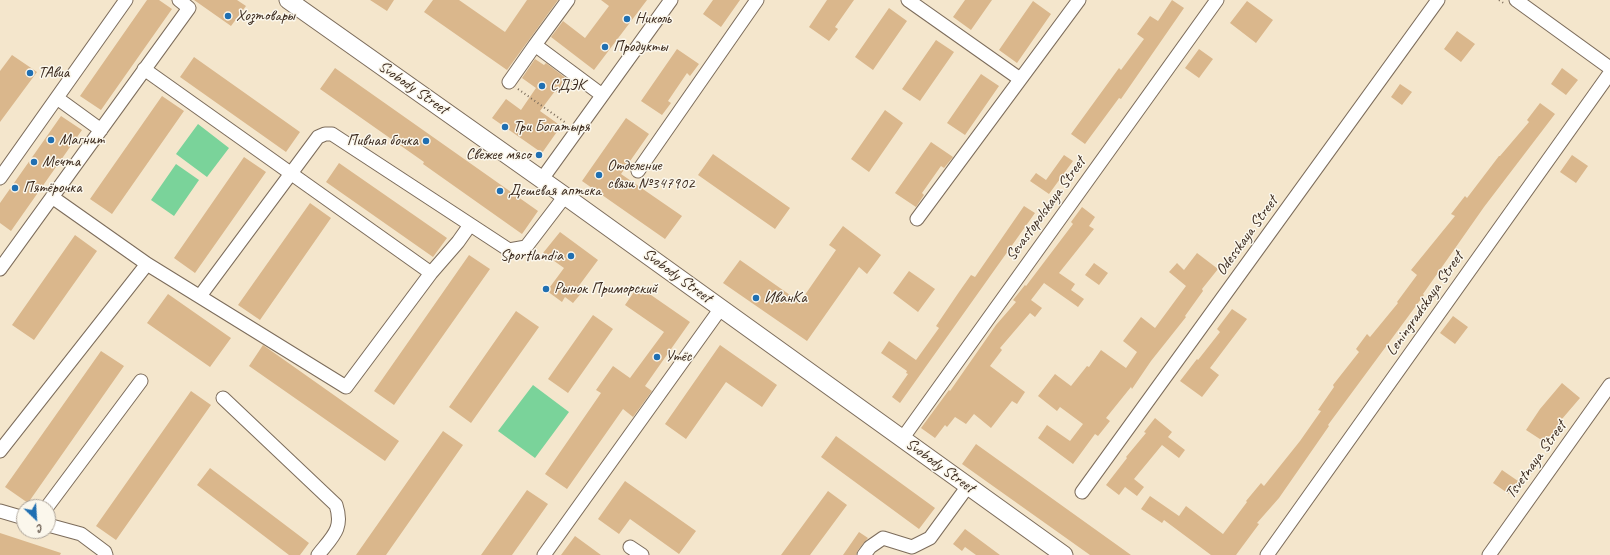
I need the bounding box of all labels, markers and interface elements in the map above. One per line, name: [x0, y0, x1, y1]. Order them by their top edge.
place label: Хозтовары: [236, 6, 295, 26]
place label: Николь: [635, 9, 671, 29]
marker: Хозтовары: [223, 11, 233, 21]
marker: Николь: [622, 14, 632, 24]
place label: Продукты: [613, 37, 667, 57]
marker: Продукты: [600, 42, 610, 52]
street label: Svobody Street: [374, 57, 452, 119]
place label: ТАвиа: [38, 63, 69, 83]
marker: ТАвиа: [25, 68, 35, 78]
place label: СДЭК: [550, 76, 585, 96]
marker: СДЭК: [537, 81, 547, 91]
place label: Три Богатыря: [513, 117, 590, 137]
marker: Три Богатыря: [500, 122, 510, 132]
place label: Магнит: [59, 130, 104, 150]
place label: Пивная бочка: [347, 131, 418, 151]
marker: Магнит: [46, 135, 56, 145]
marker: Пивная бочка: [421, 136, 431, 146]
place label: Свежее мясо: [466, 145, 531, 165]
marker: Свежее мясо: [534, 150, 544, 160]
place label: Мечта: [42, 152, 80, 172]
street label: Sevastopolskaya Street: [1002, 153, 1090, 265]
place label: Отделение связи №347902: [607, 156, 694, 194]
marker: Мечта: [29, 157, 39, 167]
marker: Отделение связи №347902: [594, 170, 604, 180]
place label: Пятёрочка: [23, 178, 82, 198]
place label: Дешевая аптека: [508, 181, 601, 201]
marker: Пятёрочка: [10, 183, 20, 193]
marker: Дешевая аптека: [495, 186, 505, 196]
street label: Odesskaya Street: [1212, 193, 1282, 279]
street label: Svobody Street: [639, 244, 715, 308]
place label: Sportlandia: [500, 246, 563, 266]
street label: Leningradskaya Street: [1382, 248, 1468, 360]
marker: Sportlandia: [566, 251, 576, 261]
place label: Рынок Приморский: [554, 279, 657, 299]
marker: Рынок Приморский: [541, 284, 551, 294]
place label: ИванКа: [764, 288, 807, 308]
marker: ИванКа: [751, 293, 761, 303]
place label: Утёс: [665, 347, 691, 367]
marker: Утёс: [652, 352, 662, 362]
street label: Tsvetnaya Street: [1501, 417, 1571, 503]
street label: Svobody Street: [902, 434, 978, 498]
north arrow: [16, 499, 56, 539]
text: С: [35, 521, 46, 536]

